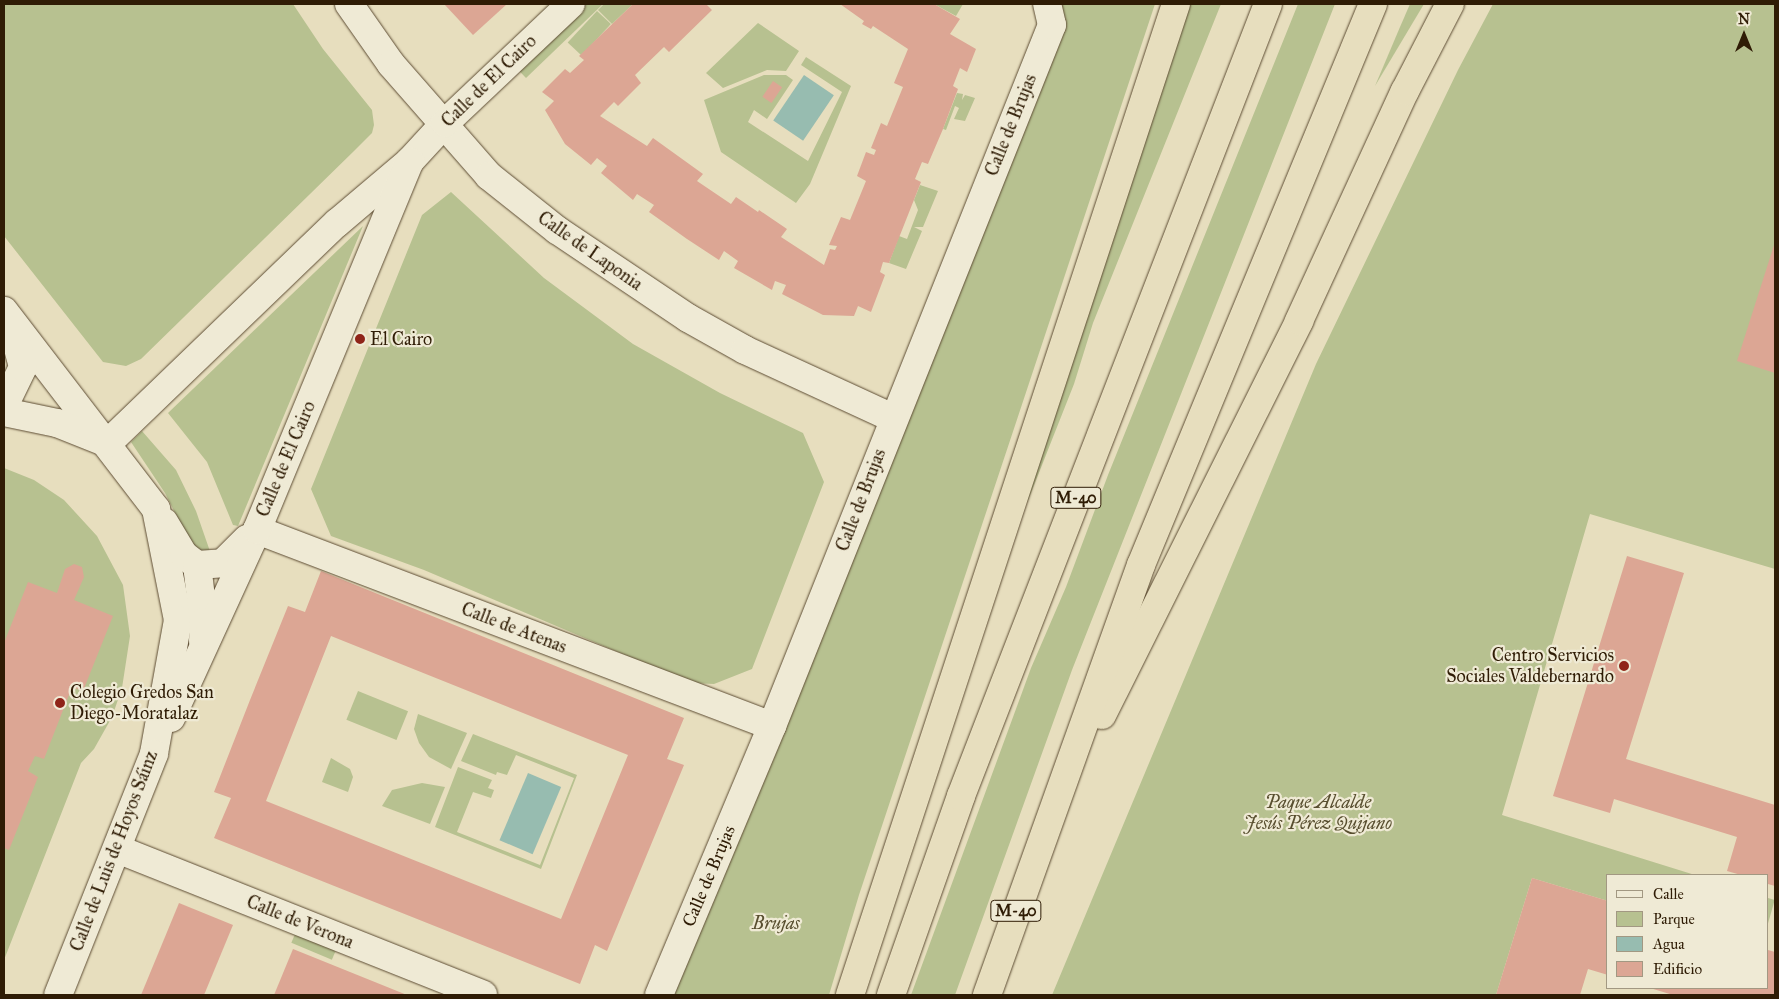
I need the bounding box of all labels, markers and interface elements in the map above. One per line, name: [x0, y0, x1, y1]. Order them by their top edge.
north arrow: [1719, 10, 1769, 60]
text: N: [1738, 11, 1750, 28]
street label: Calle de El Cairo: [437, 30, 541, 132]
street label: Calle de Brujas: [981, 71, 1041, 179]
street label: Calle de Laponia: [534, 207, 646, 295]
place label: El Cairo: [370, 328, 432, 350]
marker: El Cairo: [354, 333, 366, 345]
street label: Calle de El Cairo: [252, 398, 320, 520]
street label: Calle de Brujas: [832, 446, 890, 554]
road number: M-40: [1050, 484, 1102, 512]
street label: Calle de Atenas: [458, 598, 570, 658]
place label: Centro Servicios Sociales Valdebernardo: [1446, 645, 1614, 688]
marker: Centro Servicios Sociales Valdebernardo: [1618, 660, 1630, 672]
place label: Colegio Gredos San Diego-Moratalaz: [70, 682, 214, 724]
marker: Colegio Gredos San Diego-Moratalaz: [54, 697, 66, 709]
street label: Calle de Luis de Hoyos Sáinz: [66, 748, 162, 954]
park label: Paque Alcalde Jesús Pérez Quijano: [1244, 792, 1392, 834]
street label: Calle de Brujas: [678, 822, 740, 930]
legend: [1606, 874, 1769, 989]
text: Calle: [1653, 885, 1684, 903]
street label: Calle de Verona: [243, 891, 357, 953]
road number: M-40: [990, 898, 1042, 924]
text: Parque: [1653, 910, 1695, 928]
park label: Brujas: [752, 912, 800, 934]
text: Agua: [1653, 935, 1685, 953]
text: Edificio: [1653, 960, 1702, 978]

